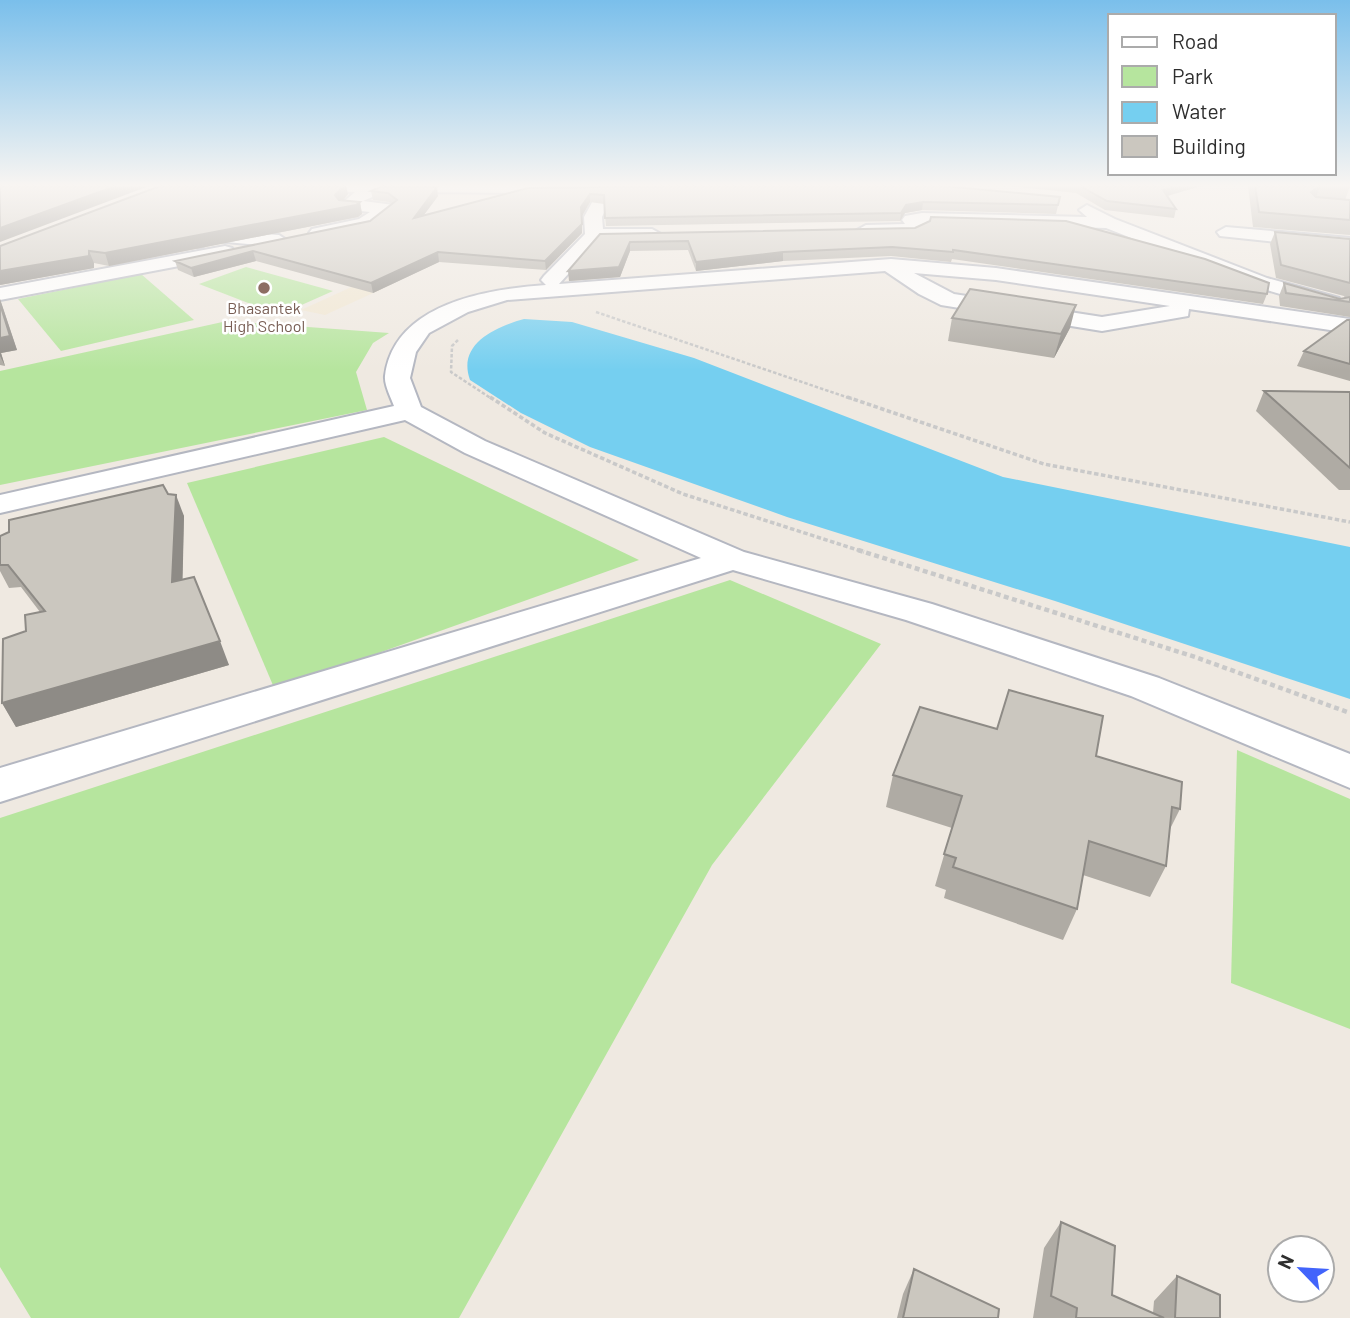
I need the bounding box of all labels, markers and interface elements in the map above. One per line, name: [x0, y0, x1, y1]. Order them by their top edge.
legend: [1108, 14, 1336, 175]
text: Road: [1172, 28, 1218, 53]
text: Park: [1172, 63, 1213, 88]
text: Water: [1172, 98, 1227, 123]
text: Building: [1172, 133, 1246, 158]
marker: Bhasantek High School: [256, 280, 272, 296]
place label: Bhasantek High School: [223, 298, 305, 335]
north arrow: [1266, 1234, 1336, 1304]
text: N: [1272, 1251, 1298, 1272]

